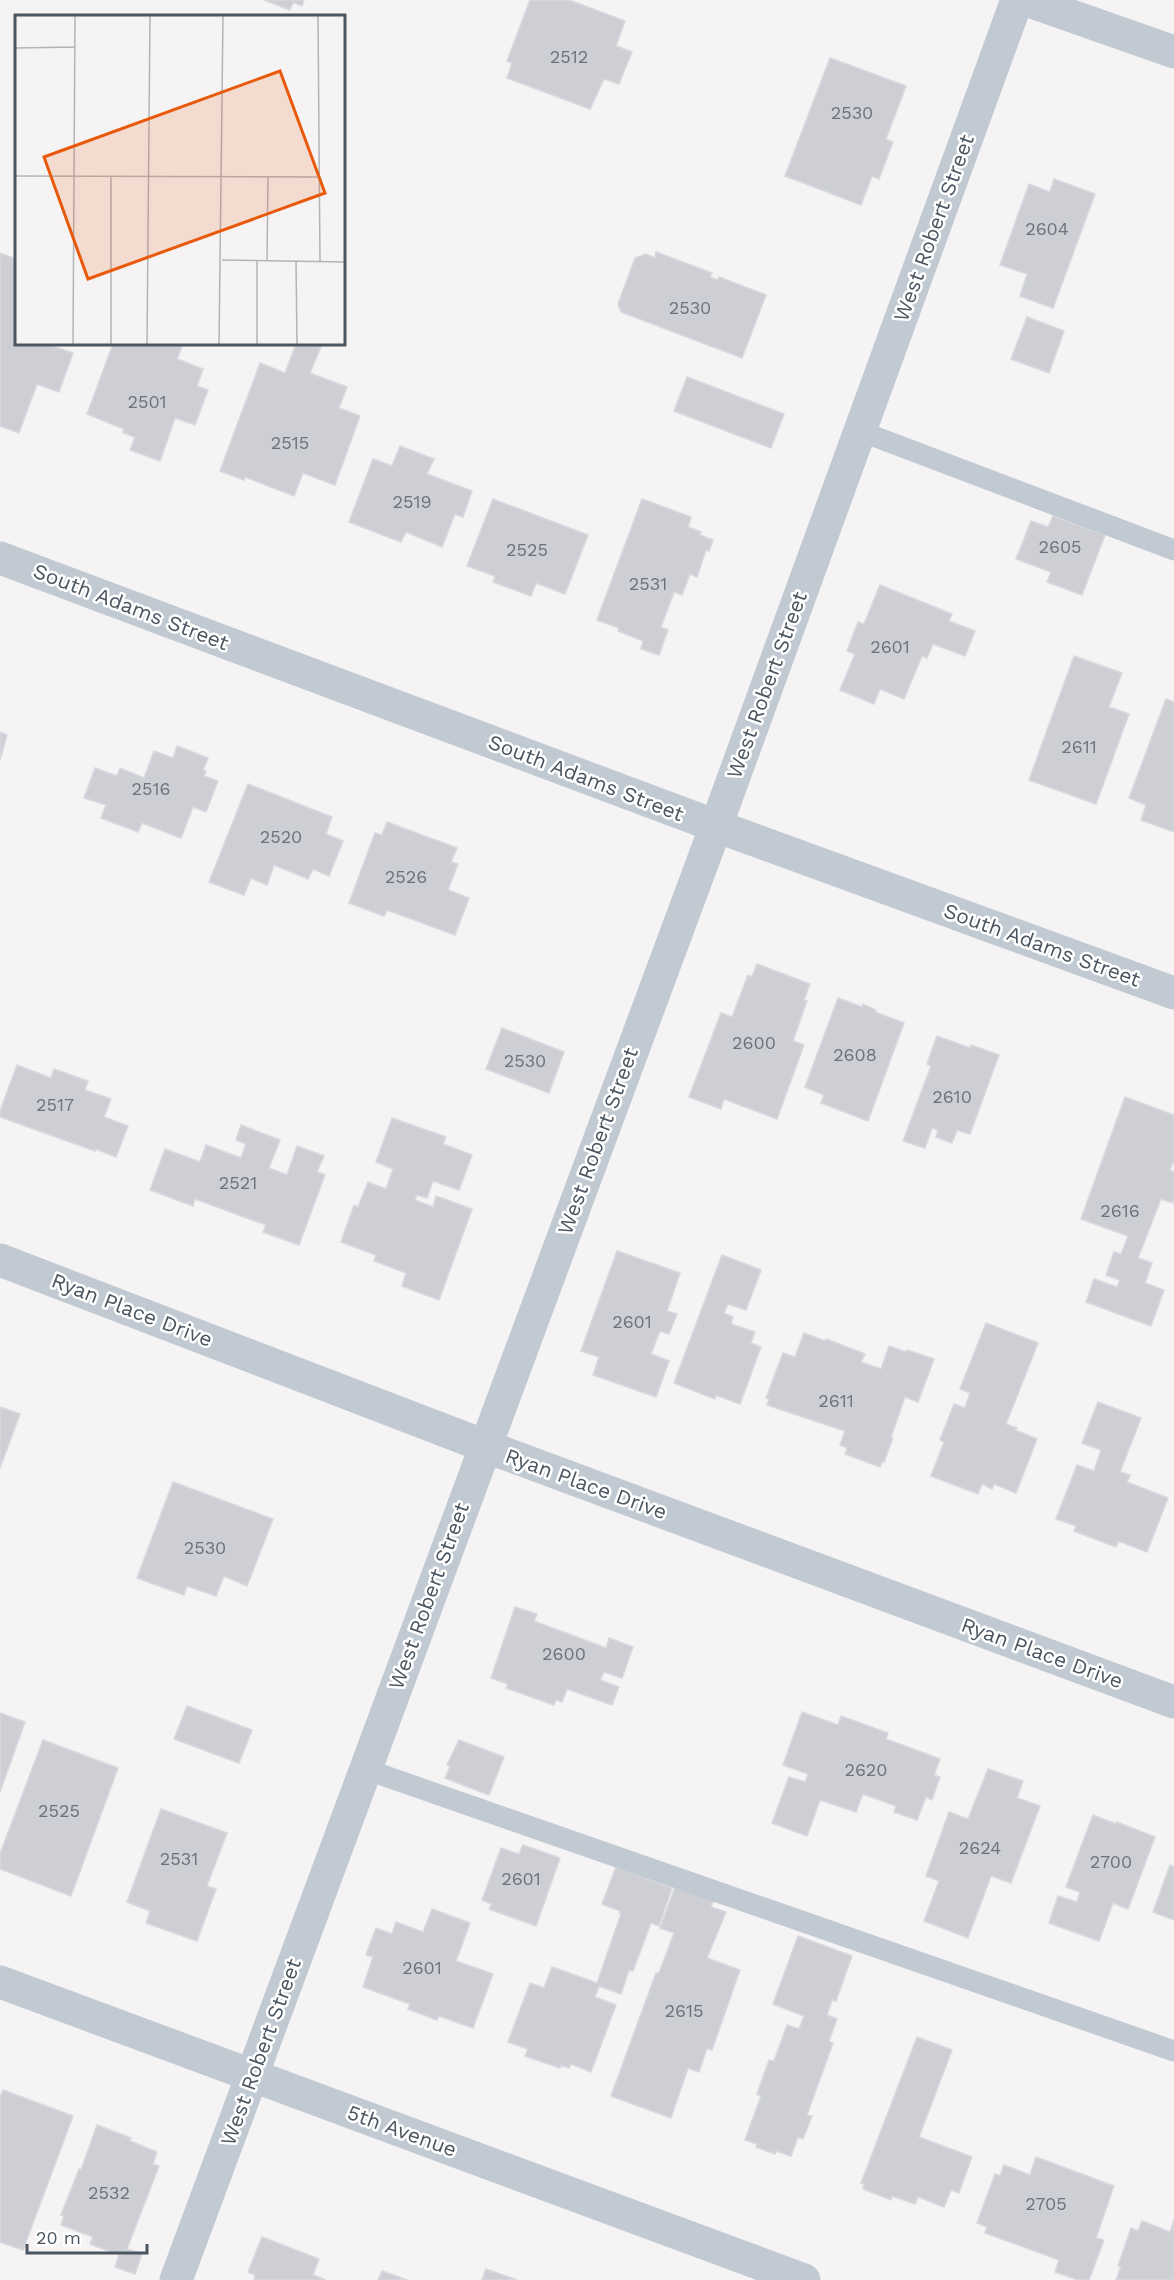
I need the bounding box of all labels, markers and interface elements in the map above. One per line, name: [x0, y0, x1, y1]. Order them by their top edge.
inset map: [15, 15, 345, 345]
house number: 2512: [550, 46, 588, 67]
house number: 2530: [831, 102, 873, 123]
street label: West Robert Street: [888, 131, 979, 325]
house number: 2604: [1025, 218, 1069, 239]
house number: 2530: [669, 297, 711, 318]
house number: 2501: [127, 391, 167, 412]
house number: 2515: [271, 432, 309, 453]
house number: 2519: [392, 491, 432, 512]
house number: 2605: [1038, 536, 1082, 557]
house number: 2525: [506, 539, 548, 560]
street label: South Adams Street: [30, 558, 233, 655]
house number: 2531: [629, 573, 667, 594]
street label: West Robert Street: [721, 588, 812, 782]
house number: 2601: [870, 636, 910, 657]
street label: South Adams Street: [485, 729, 688, 826]
house number: 2611: [1061, 736, 1097, 757]
house number: 2516: [132, 778, 170, 799]
house number: 2520: [260, 826, 302, 847]
house number: 2526: [385, 866, 427, 887]
street label: South Adams Street: [940, 897, 1144, 992]
house number: 2600: [732, 1032, 776, 1053]
street label: West Robert Street: [552, 1044, 643, 1238]
house number: 2608: [833, 1044, 877, 1065]
house number: 2530: [504, 1050, 546, 1071]
house number: 2610: [932, 1086, 972, 1107]
house number: 2517: [36, 1094, 74, 1115]
house number: 2521: [219, 1172, 257, 1193]
house number: 2616: [1100, 1200, 1140, 1221]
street label: Ryan Place Drive: [48, 1267, 216, 1352]
house number: 2601: [612, 1311, 652, 1332]
house number: 2611: [818, 1390, 854, 1411]
street label: Ryan Place Drive: [502, 1443, 670, 1524]
street label: West Robert Street: [383, 1499, 474, 1693]
house number: 2530: [184, 1537, 226, 1558]
street label: Ryan Place Drive: [958, 1612, 1126, 1693]
house number: 2600: [542, 1643, 586, 1664]
house number: 2620: [844, 1759, 888, 1780]
house number: 2525: [38, 1800, 80, 1821]
house number: 2624: [959, 1837, 1001, 1858]
house number: 2531: [160, 1848, 198, 1869]
house number: 2700: [1090, 1851, 1132, 1872]
house number: 2601: [501, 1868, 541, 1889]
street label: West Robert Street: [215, 1955, 306, 2149]
house number: 2601: [402, 1957, 442, 1978]
house number: 2615: [665, 2000, 703, 2021]
street label: 5th Avenue: [344, 2099, 460, 2162]
house number: 2532: [88, 2182, 130, 2203]
house number: 2705: [1025, 2193, 1067, 2214]
scale bar: [27, 2217, 147, 2255]
text: 20 m: [36, 2227, 81, 2248]

